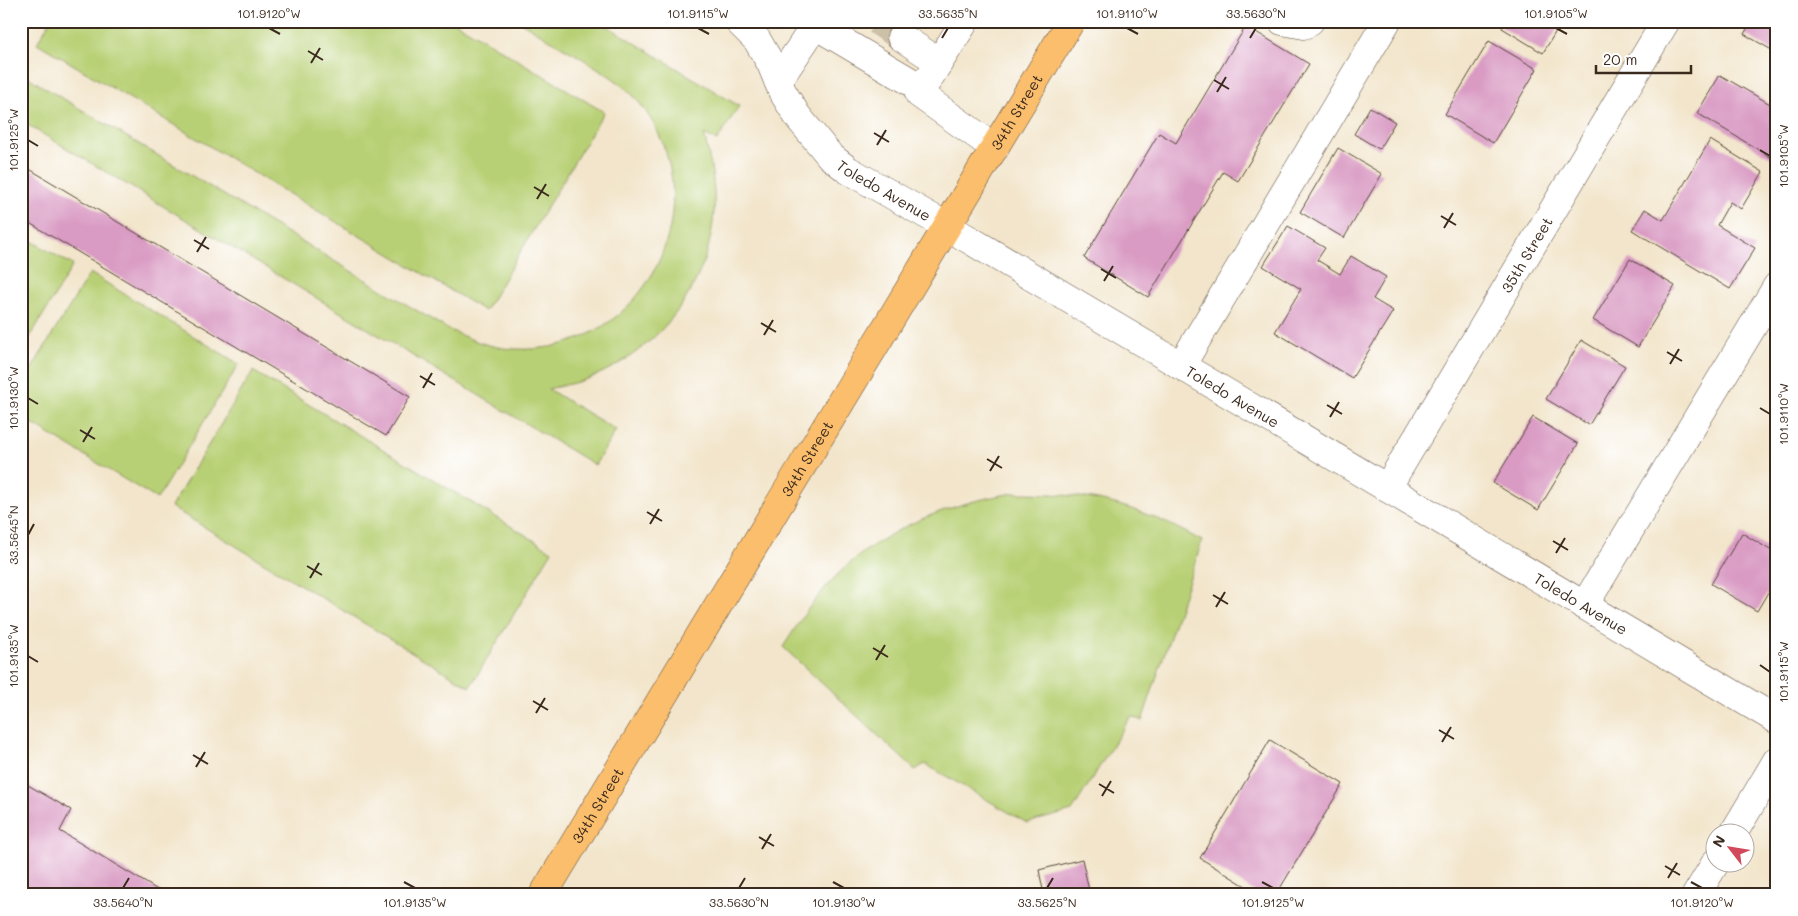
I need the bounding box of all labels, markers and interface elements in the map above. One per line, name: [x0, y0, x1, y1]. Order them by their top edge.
text: 101.9120°W: [237, 5, 301, 21]
text: 101.9115°W: [667, 5, 729, 21]
text: 33.5635°N: [918, 5, 978, 21]
text: 101.9110°W: [1096, 5, 1158, 21]
text: 33.5630°N: [1226, 5, 1286, 21]
text: 101.9105°W: [1524, 5, 1588, 21]
scale bar: [1596, 42, 1690, 74]
text: 20 m: [1603, 49, 1637, 69]
street label: 34th Street: [986, 70, 1047, 153]
text: 101.9125°W: [5, 109, 21, 171]
text: 101.9105°W: [1775, 124, 1791, 188]
street label: Toledo Avenue: [833, 155, 935, 225]
street label: 35th Street: [1496, 213, 1557, 296]
street label: Toledo Avenue: [1182, 361, 1283, 432]
text: 101.9130°W: [5, 366, 21, 430]
text: 101.9110°W: [1775, 383, 1791, 445]
street label: 34th Street: [776, 417, 837, 500]
text: 33.5645°N: [5, 505, 21, 565]
street label: Toledo Avenue: [1530, 568, 1631, 639]
text: 101.9135°W: [5, 624, 21, 688]
text: 101.9115°W: [1775, 641, 1791, 703]
street label: 34th Street: [567, 763, 628, 847]
north arrow: [1706, 824, 1756, 874]
text: N: [1708, 832, 1729, 851]
text: 33.5640°N: [93, 894, 153, 910]
text: 101.9135°W: [383, 894, 447, 910]
text: 33.5630°N: [709, 894, 769, 910]
text: 101.9130°W: [812, 894, 876, 910]
text: 33.5625°N: [1017, 894, 1077, 910]
text: 101.9125°W: [1242, 894, 1304, 910]
text: 101.9120°W: [1670, 894, 1734, 910]

